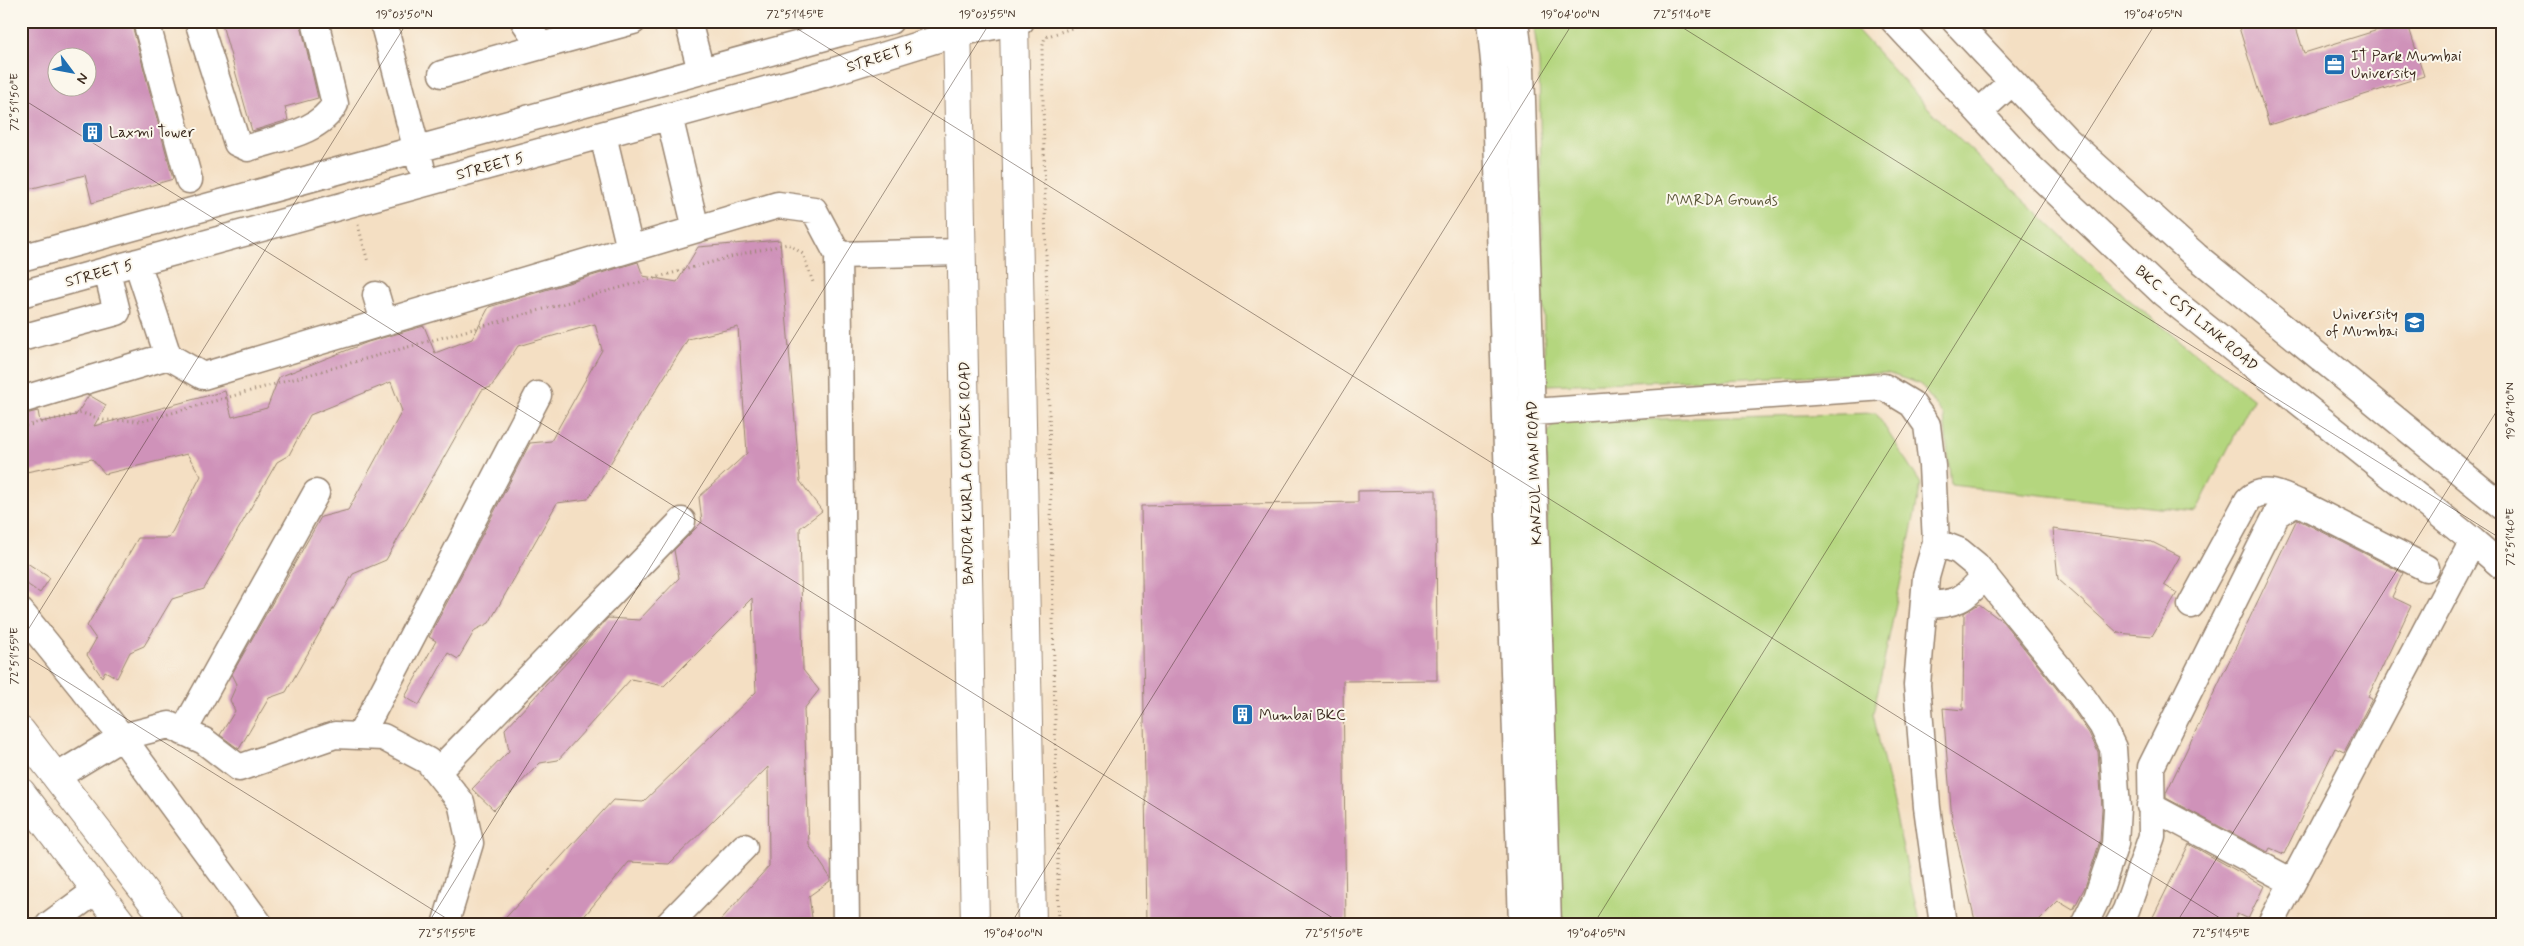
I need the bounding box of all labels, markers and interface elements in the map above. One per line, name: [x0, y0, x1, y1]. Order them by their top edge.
text: 19°03'50"N: [375, 7, 433, 23]
text: 72°51'45"E: [766, 7, 824, 23]
text: 19°03'55"N: [959, 7, 1015, 23]
text: 19°04'00"N: [1540, 7, 1600, 23]
text: 72°51'40"E: [1653, 7, 1711, 23]
text: 19°04'05"N: [2124, 7, 2182, 23]
street label: STREET 5: [844, 38, 916, 78]
place label: IT Park Mumbai University: [2351, 47, 2462, 84]
north arrow: [48, 48, 98, 98]
office icon: IT Park Mumbai University: [2323, 53, 2347, 77]
text: N: [72, 70, 92, 87]
text: 72°51'50"E: [7, 73, 23, 131]
building icon: Laxmi Tower: [81, 120, 105, 144]
place label: Laxmi Tower: [109, 123, 194, 143]
street label: STREET 5: [454, 148, 526, 186]
park label: MMRDA Grounds: [1666, 191, 1778, 211]
street label: STREET 5: [63, 255, 135, 293]
street label: BKC - CST LINK ROAD: [2131, 261, 2262, 376]
place label: University of Mumbai: [2326, 305, 2398, 342]
school or university icon: University of Mumbai: [2402, 311, 2426, 335]
street label: BANDRA KURLA COMPLEX ROAD: [955, 361, 979, 585]
text: 19°04'10"N: [2503, 382, 2519, 440]
street label: KANZUL IMAN ROAD: [1522, 400, 1548, 546]
text: 72°51'40"E: [2503, 508, 2519, 566]
text: 72°51'55"E: [7, 627, 23, 685]
building icon: Mumbai BKC: [1231, 703, 1255, 727]
place label: Mumbai BKC: [1259, 706, 1346, 726]
text: 72°51'55"E: [418, 926, 476, 942]
text: 19°04'00"N: [983, 926, 1043, 942]
text: 72°51'50"E: [1305, 926, 1363, 942]
text: 19°04'05"N: [1567, 926, 1625, 942]
text: 72°51'45"E: [2192, 926, 2250, 942]

